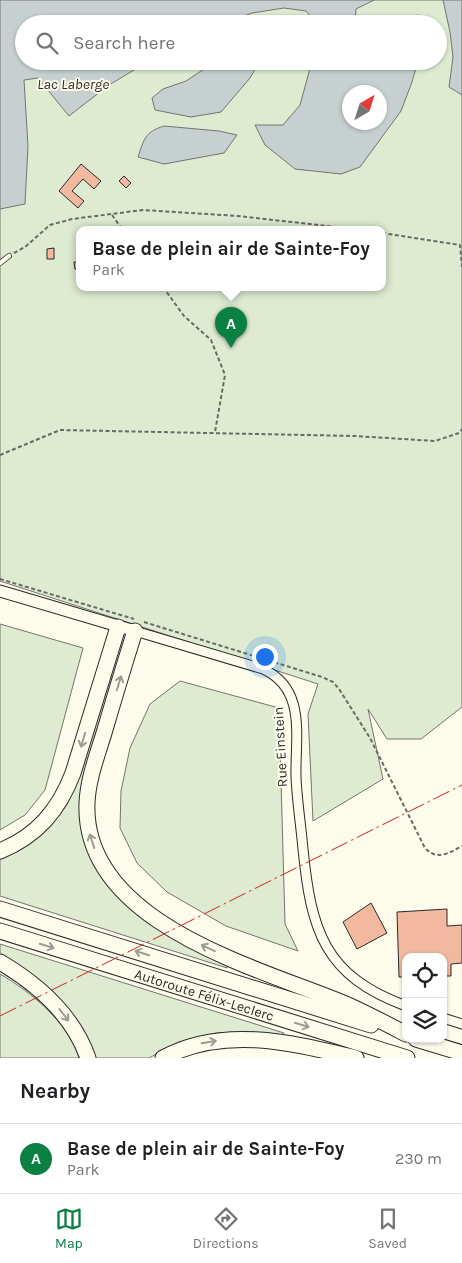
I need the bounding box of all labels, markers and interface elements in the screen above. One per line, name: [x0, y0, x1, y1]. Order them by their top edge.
search box: [15, 15, 447, 70]
icon: search: [33, 29, 61, 57]
text: Search here: [73, 32, 175, 54]
water label: Lac Laberge: [37, 75, 109, 93]
north arrow: [342, 85, 387, 130]
popup: [76, 226, 386, 291]
text: Base de plein air de Sainte-Foy: [92, 238, 370, 260]
text: Park: [92, 260, 125, 279]
pin: A: [215, 307, 247, 348]
your location: [252, 644, 278, 670]
one-way arrow: [114, 676, 124, 692]
street label: Rue Einstein: [270, 706, 291, 788]
one-way arrow: [78, 732, 88, 748]
one-way arrow: [87, 833, 97, 849]
one-way arrow: [38, 941, 54, 951]
one-way arrow: [201, 942, 216, 952]
one-way arrow: [134, 948, 150, 958]
map controls: [402, 953, 447, 1043]
button: locate: [402, 953, 447, 998]
street label: Autoroute Félix-Leclerc: [132, 965, 276, 1025]
button: layers: [402, 998, 447, 1043]
one-way arrow: [59, 1008, 70, 1021]
one-way arrow: [294, 1021, 310, 1031]
one-way arrow: [200, 1037, 216, 1047]
text: Nearby: [20, 1079, 90, 1103]
text: Base de plein air de Sainte-Foy: [67, 1138, 344, 1160]
text: A: [31, 1149, 41, 1168]
text: 230 m: [395, 1149, 442, 1168]
text: Park: [67, 1160, 99, 1179]
tab: Map: [55, 1205, 83, 1252]
tab: Directions: [193, 1205, 259, 1252]
tab: Saved: [368, 1205, 407, 1252]

